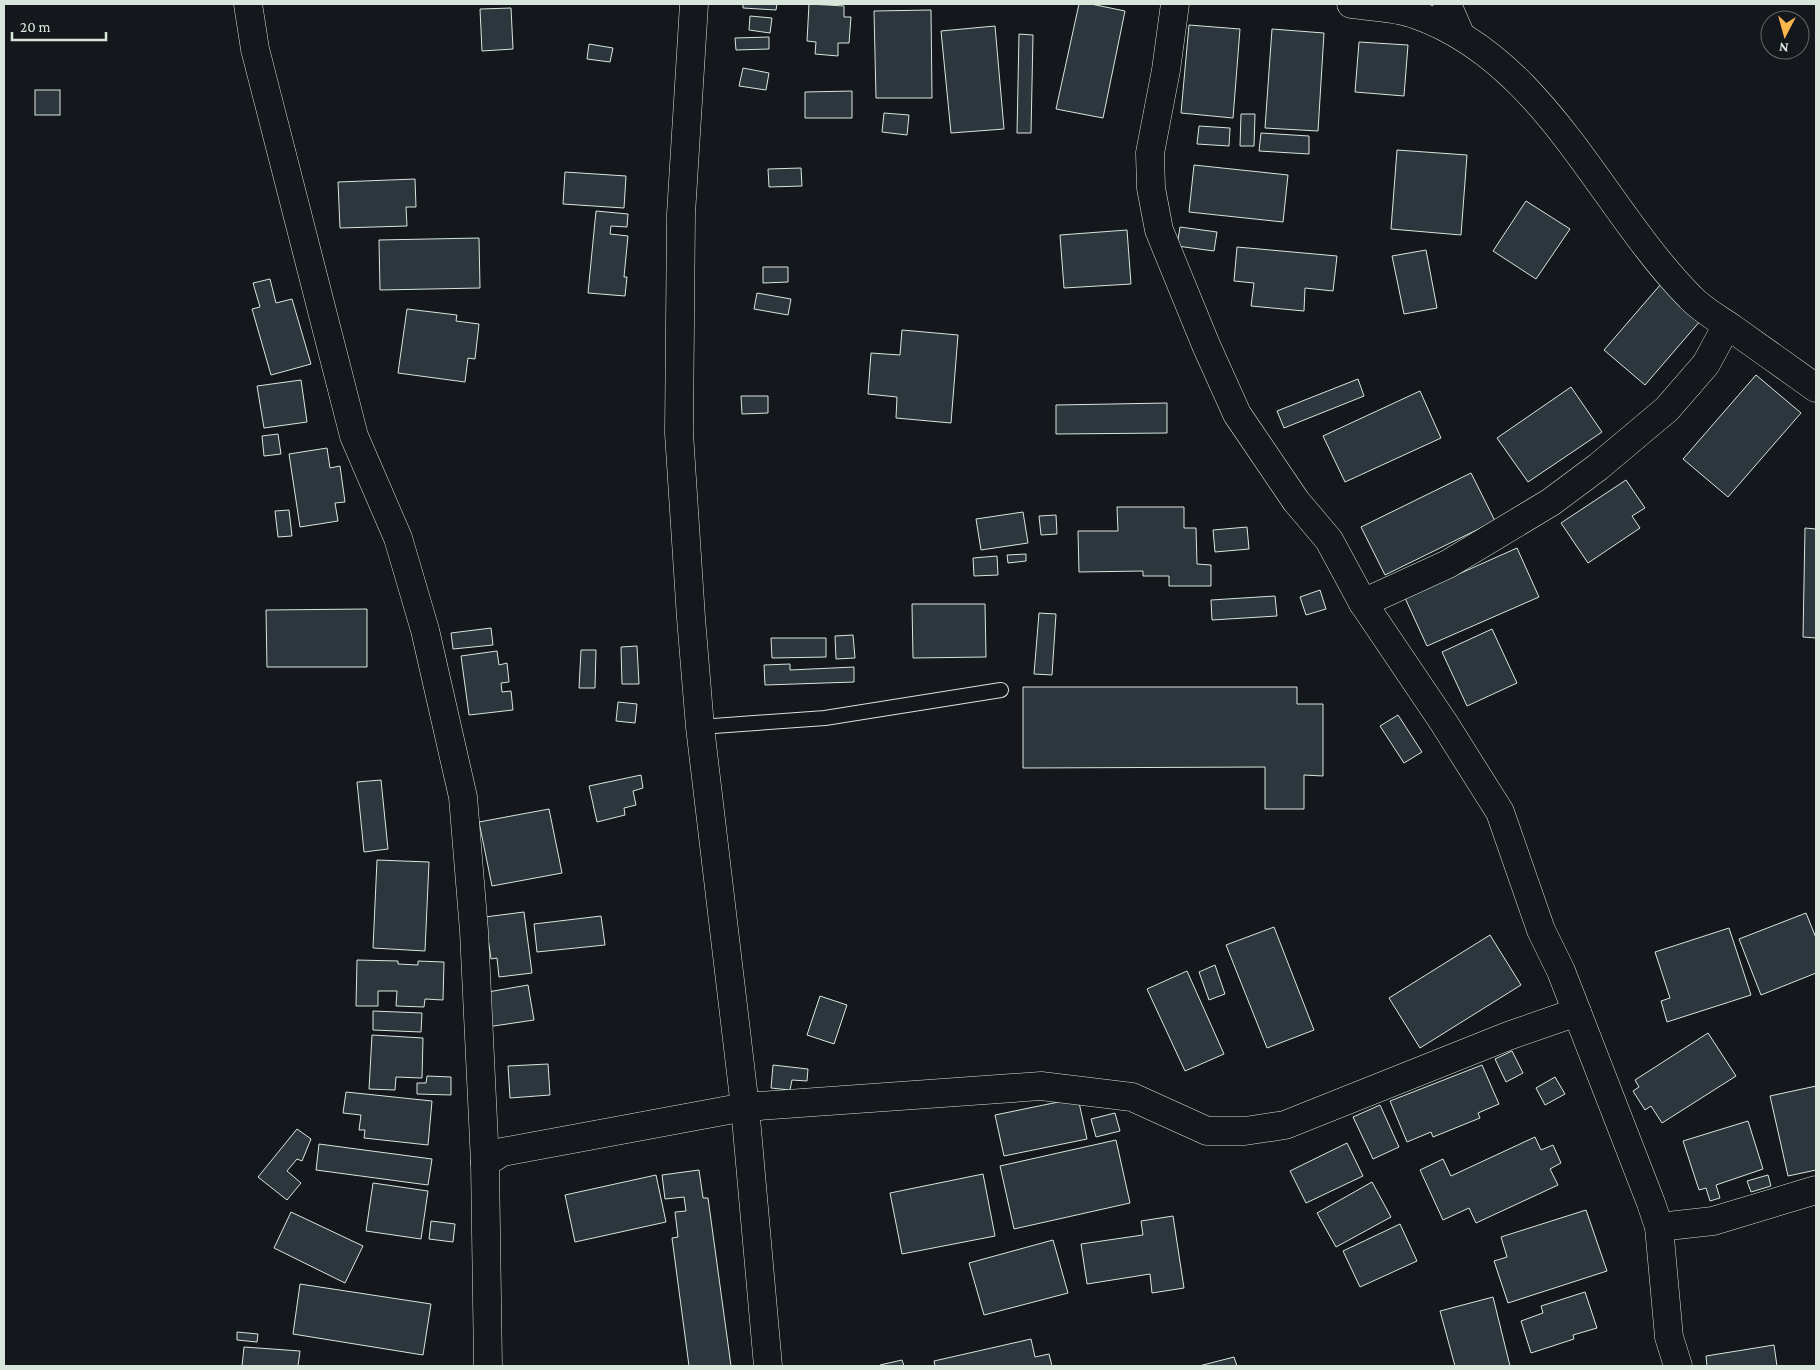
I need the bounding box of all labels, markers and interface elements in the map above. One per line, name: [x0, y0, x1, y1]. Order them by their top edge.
scale bar: [12, 10, 106, 42]
north arrow: [1760, 10, 1810, 60]
text: 20 m: [20, 19, 51, 35]
text: N: [1778, 39, 1789, 56]

